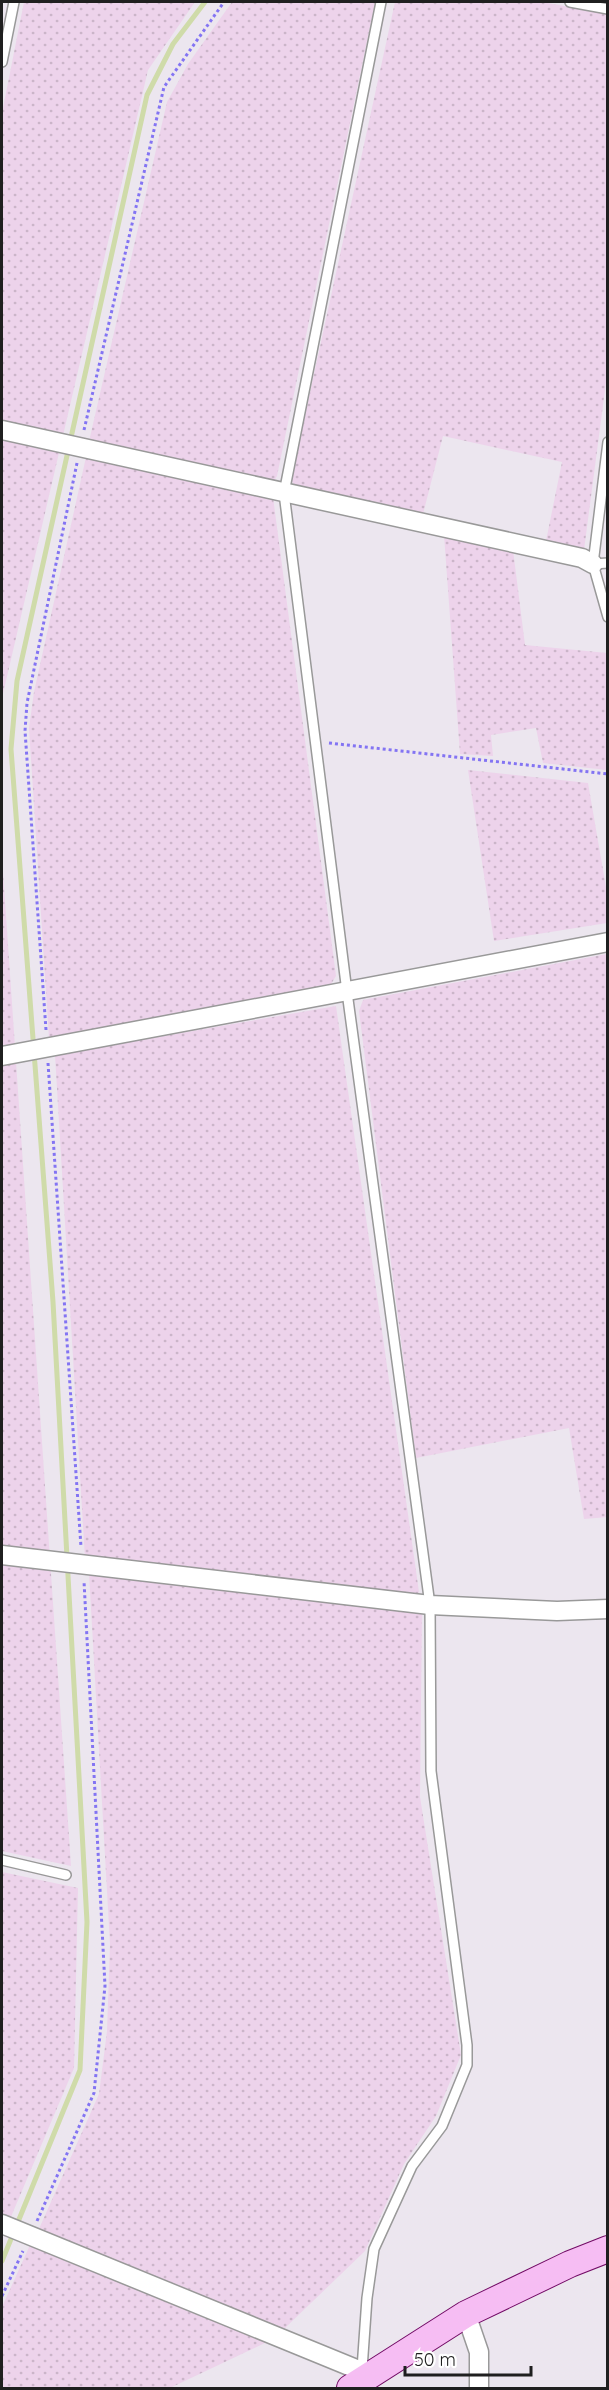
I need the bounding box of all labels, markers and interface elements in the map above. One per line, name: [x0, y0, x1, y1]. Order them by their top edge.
scale bar: [405, 2339, 531, 2377]
text: 50 m: [414, 2348, 456, 2371]

